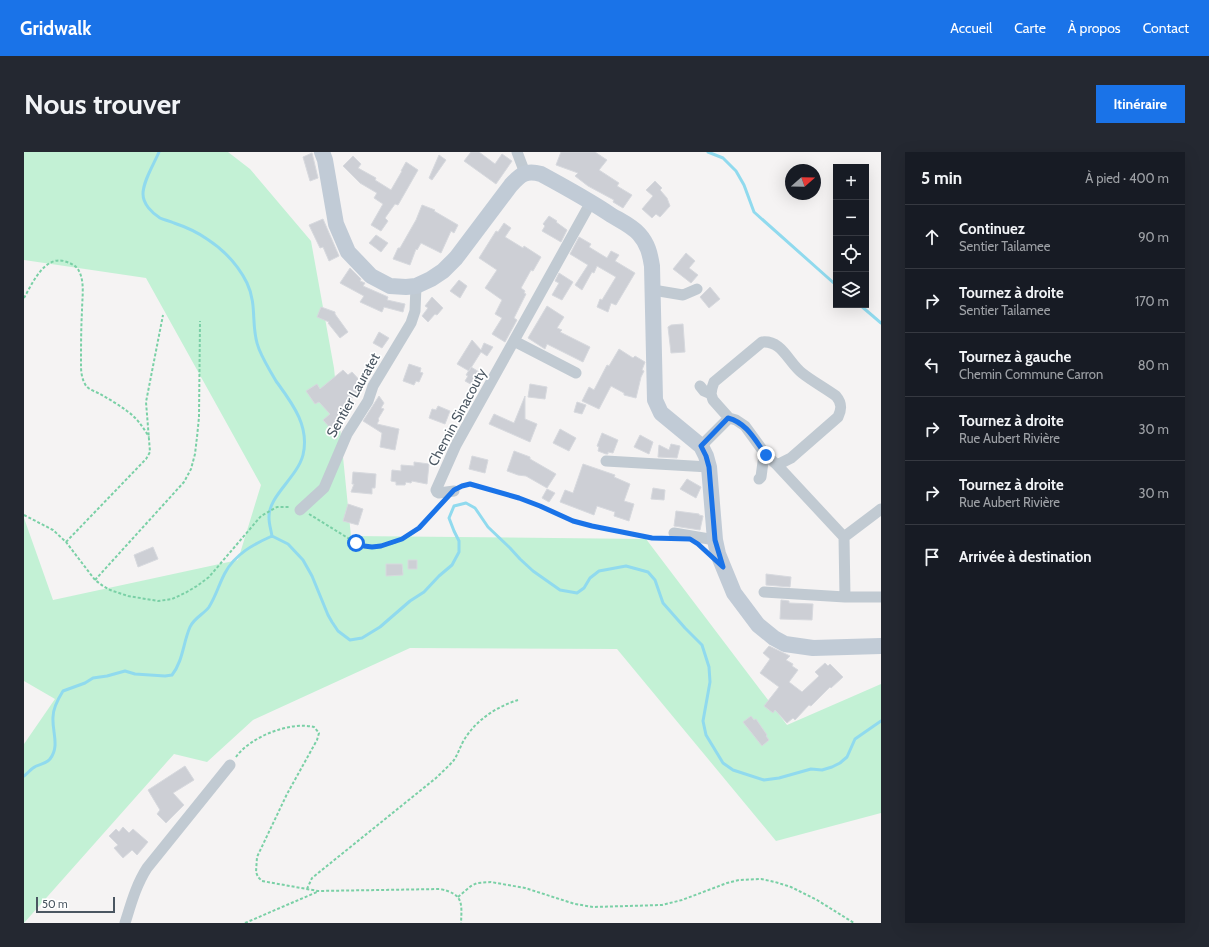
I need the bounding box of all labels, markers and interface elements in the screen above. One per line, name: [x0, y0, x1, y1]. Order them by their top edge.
text: Gridwalk: [20, 17, 92, 40]
text: Accueil: [950, 19, 992, 37]
text: Carte: [1014, 19, 1046, 37]
text: À propos: [1068, 19, 1121, 37]
text: Contact: [1143, 19, 1189, 37]
button: Itinéraire: [1096, 85, 1185, 123]
text: Nous trouver: [24, 87, 180, 121]
north arrow: [785, 164, 821, 200]
map controls: [833, 164, 869, 308]
button: +: [833, 164, 869, 200]
text: 5 min: [921, 168, 962, 188]
text: À pied · 400 m: [1085, 170, 1169, 186]
button: −: [833, 200, 869, 236]
text: Continuez: [959, 220, 1025, 238]
icon: ahead: [921, 226, 943, 248]
text: 90 m: [1138, 229, 1169, 245]
button: locate: [833, 236, 869, 272]
text: Sentier Tailamee: [959, 238, 1050, 254]
button: layers: [833, 272, 869, 308]
text: Tournez à droite: [959, 284, 1064, 302]
icon: right: [921, 290, 943, 312]
text: 170 m: [1135, 293, 1169, 309]
text: Sentier Tailamee: [959, 302, 1050, 318]
text: Tournez à gauche: [959, 348, 1071, 366]
street label: Sentier Lauratet: [322, 349, 384, 440]
icon: left: [921, 354, 943, 376]
text: 80 m: [1138, 357, 1169, 373]
street label: Chemin Sinacouty: [424, 365, 490, 469]
text: Chemin Commune Carron: [959, 366, 1103, 382]
text: Tournez à droite: [959, 412, 1064, 430]
icon: right: [921, 418, 943, 440]
text: 30 m: [1139, 421, 1169, 437]
text: Rue Aubert Rivière: [959, 430, 1060, 446]
route end: [757, 446, 775, 464]
text: Tournez à droite: [959, 476, 1064, 494]
icon: right: [921, 482, 943, 504]
text: 30 m: [1139, 485, 1169, 501]
text: Rue Aubert Rivière: [959, 494, 1060, 510]
route start: [347, 534, 365, 552]
icon: arrive: [921, 546, 943, 568]
text: Arrivée à destination: [959, 548, 1091, 566]
scale bar: [36, 895, 115, 914]
text: 50 m: [42, 897, 68, 911]

